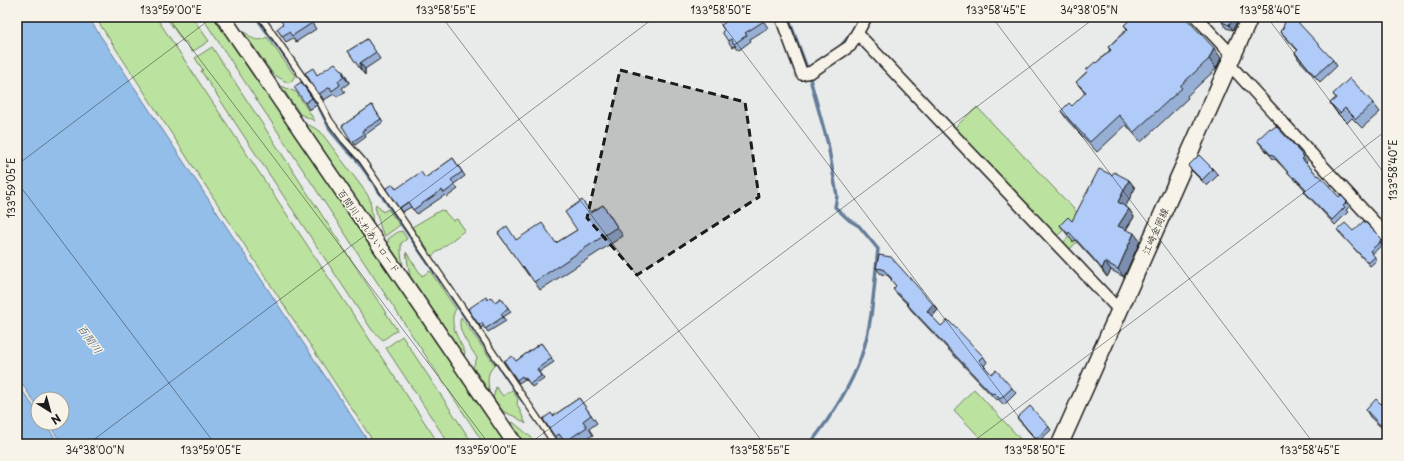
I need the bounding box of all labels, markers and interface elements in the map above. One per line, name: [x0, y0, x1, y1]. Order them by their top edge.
text: 133°59'00"E: [140, 2, 202, 17]
text: 133°58'55"E: [416, 2, 476, 17]
text: 133°58'50"E: [691, 2, 751, 17]
text: 133°58'45"E: [966, 2, 1026, 17]
text: 34°38'05"N: [1060, 2, 1118, 17]
text: 133°58'40"E: [1240, 2, 1301, 17]
text: 133°58'40"E: [1385, 140, 1400, 201]
text: 133°59'05"E: [3, 158, 18, 218]
street label: 百間川ふれあいロード: [335, 185, 404, 276]
street label: 江崎金岡線: [1138, 205, 1172, 257]
water label: 百間川: [74, 320, 107, 357]
north arrow: [30, 391, 70, 431]
text: N: [47, 410, 65, 429]
text: 34°38'00"N: [66, 442, 125, 457]
text: 133°59'05"E: [181, 442, 241, 457]
text: 133°59'00"E: [455, 442, 517, 457]
text: 133°58'55"E: [730, 442, 790, 457]
text: 133°58'50"E: [1005, 442, 1065, 457]
text: 133°58'45"E: [1280, 442, 1340, 457]

